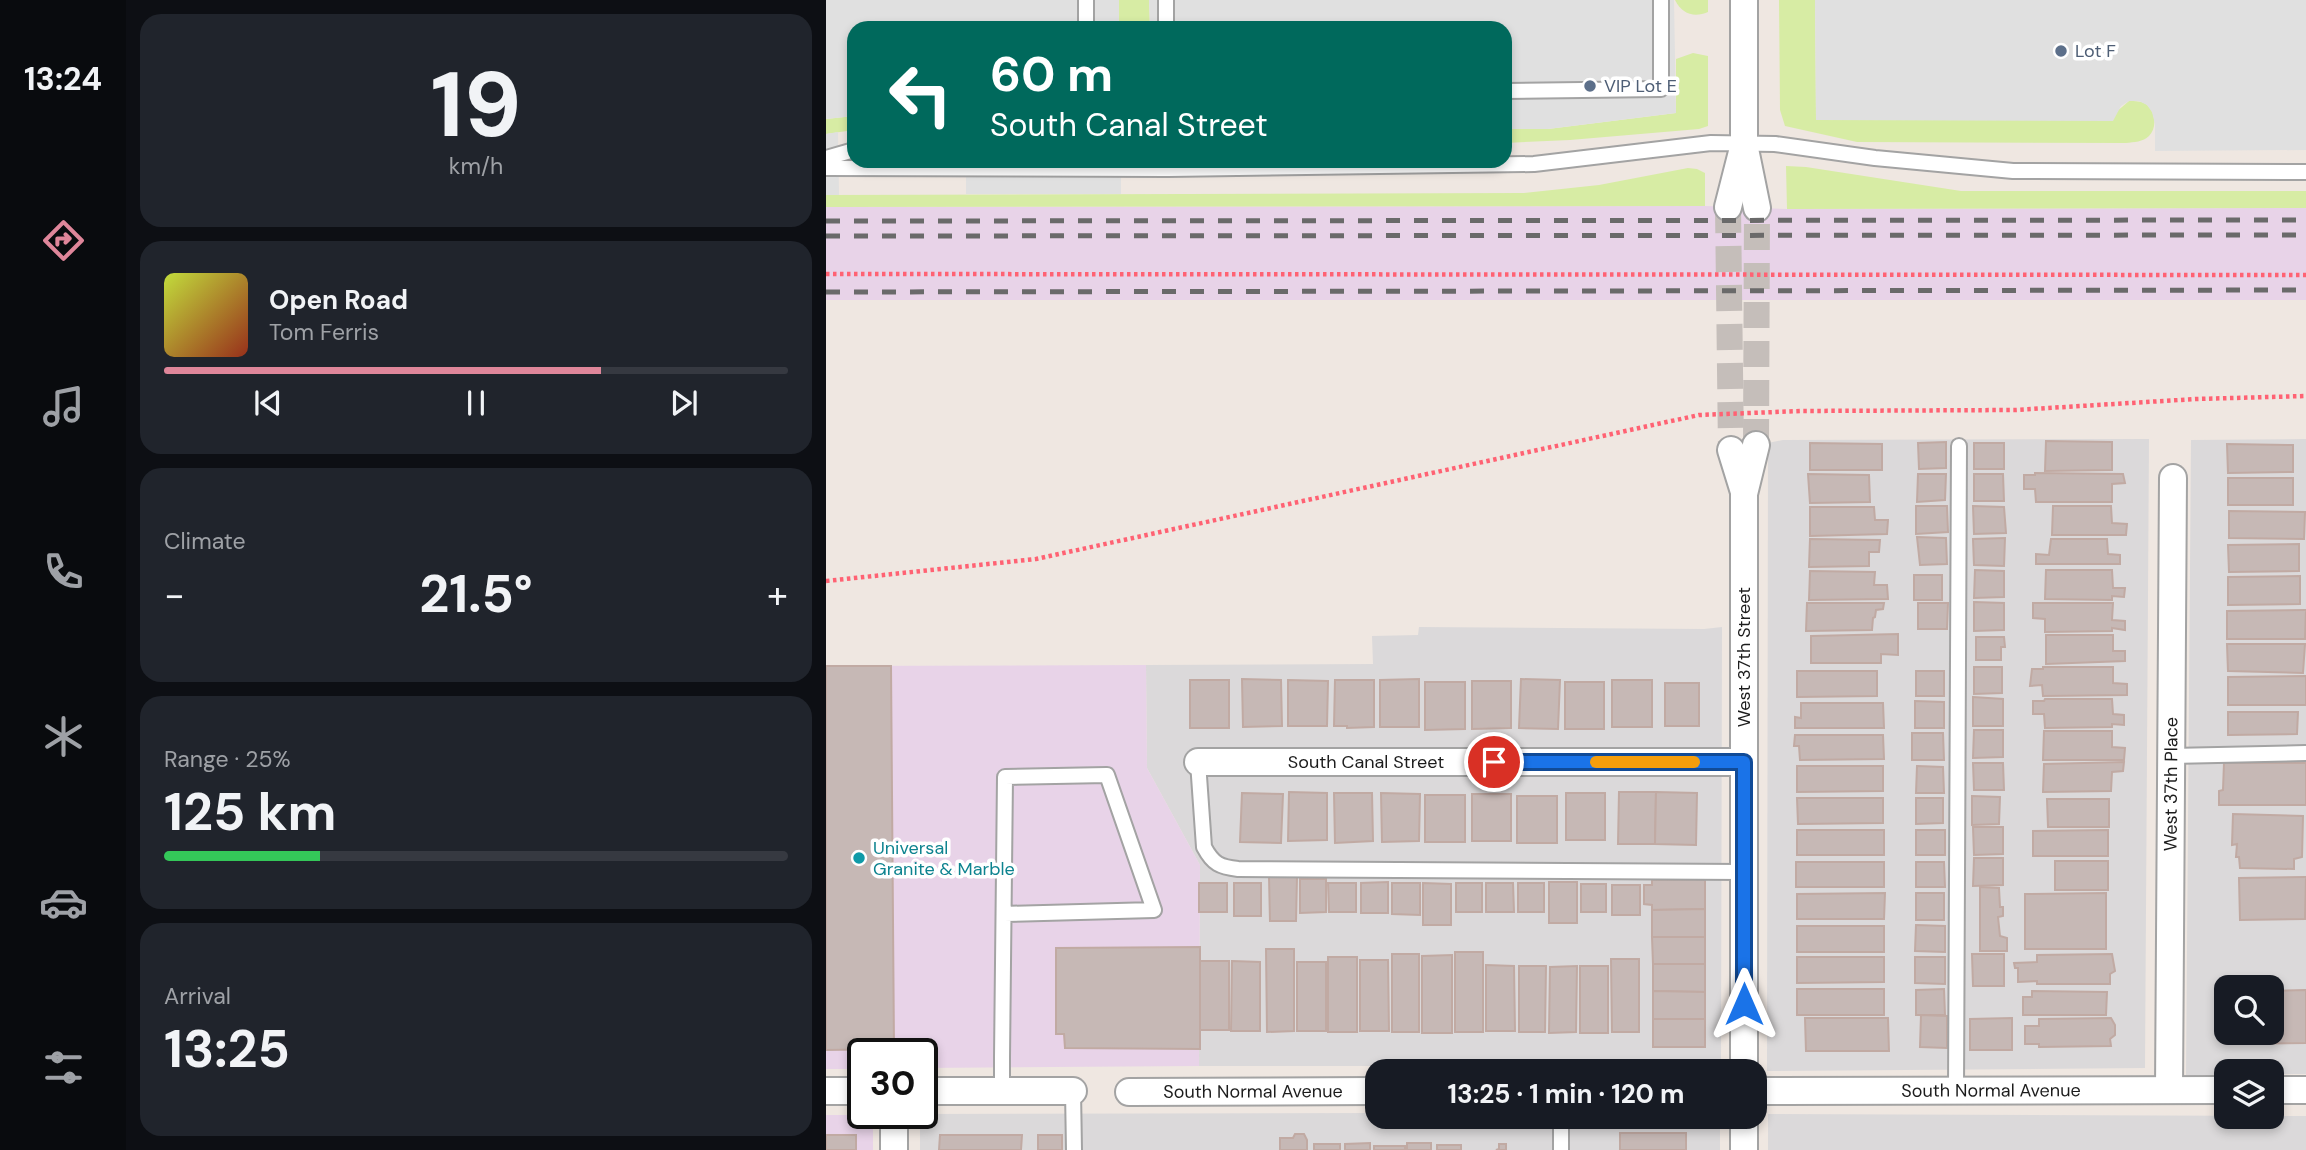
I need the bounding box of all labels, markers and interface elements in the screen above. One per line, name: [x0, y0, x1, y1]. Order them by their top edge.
place label: Lot F: [2075, 39, 2116, 63]
text: 60 m: [990, 42, 1113, 106]
marker: Lot F: [2053, 43, 2069, 59]
text: 19: [431, 46, 521, 164]
icon: left: [875, 49, 966, 140]
text: 13:24: [24, 58, 102, 100]
place label: VIP Lot E: [1604, 74, 1677, 98]
marker: VIP Lot E: [1582, 78, 1598, 94]
text: South Canal Street: [990, 104, 1268, 146]
text: km/h: [449, 151, 503, 181]
icon: directions: [39, 216, 88, 265]
text: Open Road: [269, 283, 408, 317]
text: Tom Ferris: [269, 317, 379, 347]
icon: music: [39, 382, 88, 431]
icon: previous: [249, 384, 287, 422]
icon: pause: [457, 384, 495, 422]
icon: next: [665, 384, 703, 422]
text: Climate: [164, 526, 246, 556]
icon: phone: [39, 547, 88, 596]
text: 21.5°: [419, 560, 533, 628]
text: −: [164, 570, 185, 620]
text: +: [767, 570, 788, 620]
street label: West 37th Street: [1732, 587, 1756, 727]
icon: climate: [39, 712, 88, 761]
street label: West 37th Place: [2159, 717, 2183, 851]
pin: [1464, 732, 1524, 792]
icon: arrive: [1475, 743, 1513, 781]
text: Range · 25%: [164, 744, 291, 774]
street label: South Canal Street: [1288, 750, 1444, 774]
text: 125 km: [164, 778, 336, 846]
place label: Universal Granite & Marble: [873, 836, 1015, 881]
marker: Universal Granite & Marble: [851, 850, 867, 866]
icon: car: [39, 878, 88, 927]
position arrow: [1707, 967, 1781, 1041]
map controls: [2214, 975, 2284, 1129]
button: search: [2214, 975, 2284, 1045]
text: Arrival: [164, 981, 231, 1011]
text: 13:25: [164, 1015, 290, 1083]
speed limit sign: 30: [847, 1038, 938, 1129]
icon: filters: [39, 1043, 88, 1092]
button: layers: [2214, 1059, 2284, 1129]
text: 13:25 · 1 min · 120 m: [1448, 1077, 1684, 1111]
street label: South Normal Avenue: [1901, 1078, 2081, 1103]
street label: South Normal Avenue: [1163, 1079, 1343, 1104]

